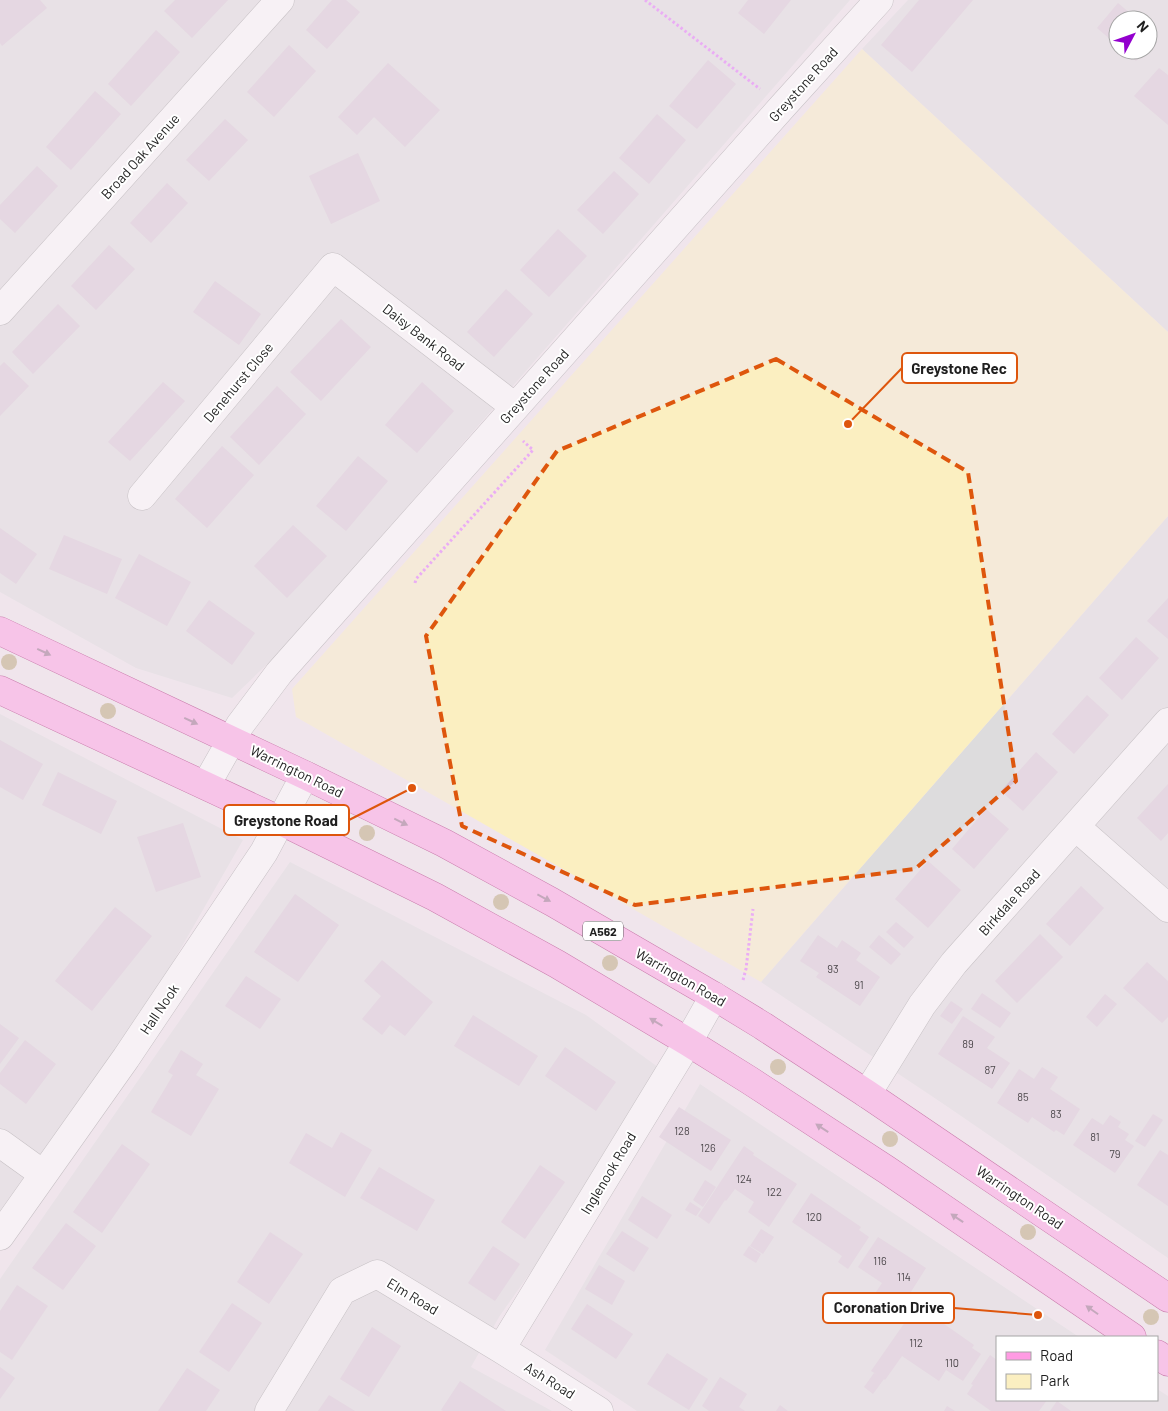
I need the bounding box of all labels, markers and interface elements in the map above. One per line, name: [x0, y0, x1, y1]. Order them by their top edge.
north arrow: [1108, 10, 1158, 60]
text: N: [1134, 17, 1153, 35]
street label: Greystone Road: [765, 43, 841, 125]
street label: Broad Oak Avenue: [97, 110, 183, 202]
street label: Daisy Bank Road: [380, 300, 468, 374]
street label: Denehurst Close: [200, 339, 276, 425]
street label: Greystone Road: [496, 345, 572, 427]
callout: Greystone Rec: [902, 353, 1017, 383]
text: Greystone Rec: [911, 359, 1007, 377]
one-way arrow: [37, 649, 51, 657]
one-way arrow: [184, 718, 198, 726]
street label: Warrington Road: [248, 741, 346, 801]
callout: Greystone Road: [224, 805, 349, 835]
text: Greystone Road: [234, 811, 338, 829]
one-way arrow: [394, 818, 408, 826]
street label: Birkdale Road: [975, 865, 1043, 939]
one-way arrow: [538, 893, 551, 902]
road number: A562: [583, 921, 623, 940]
street label: Warrington Road: [633, 944, 729, 1010]
house number: 93: [827, 962, 839, 975]
house number: 91: [854, 978, 864, 991]
street label: Hall Nook: [136, 980, 182, 1038]
one-way arrow: [649, 1018, 662, 1027]
house number: 89: [962, 1037, 974, 1050]
house number: 87: [985, 1063, 995, 1076]
house number: 85: [1017, 1090, 1029, 1103]
house number: 83: [1050, 1107, 1062, 1120]
one-way arrow: [815, 1123, 829, 1133]
house number: 128: [674, 1124, 690, 1137]
street label: Inglenook Road: [577, 1129, 639, 1217]
house number: 81: [1090, 1130, 1100, 1143]
house number: 126: [700, 1141, 716, 1154]
house number: 79: [1110, 1147, 1121, 1160]
street label: Warrington Road: [973, 1162, 1067, 1232]
house number: 124: [736, 1172, 752, 1185]
house number: 122: [766, 1185, 782, 1198]
house number: 120: [806, 1210, 822, 1223]
one-way arrow: [951, 1213, 964, 1223]
house number: 116: [873, 1254, 887, 1267]
house number: 114: [897, 1270, 911, 1283]
street label: Elm Road: [384, 1274, 442, 1318]
callout: Coronation Drive: [823, 1293, 954, 1323]
text: Coronation Drive: [834, 1298, 944, 1316]
one-way arrow: [1085, 1305, 1099, 1315]
house number: 112: [909, 1336, 923, 1349]
legend: [996, 1336, 1158, 1401]
text: Road: [1040, 1346, 1073, 1364]
house number: 110: [945, 1356, 959, 1369]
street label: Ash Road: [522, 1358, 578, 1402]
text: Park: [1040, 1371, 1070, 1389]

